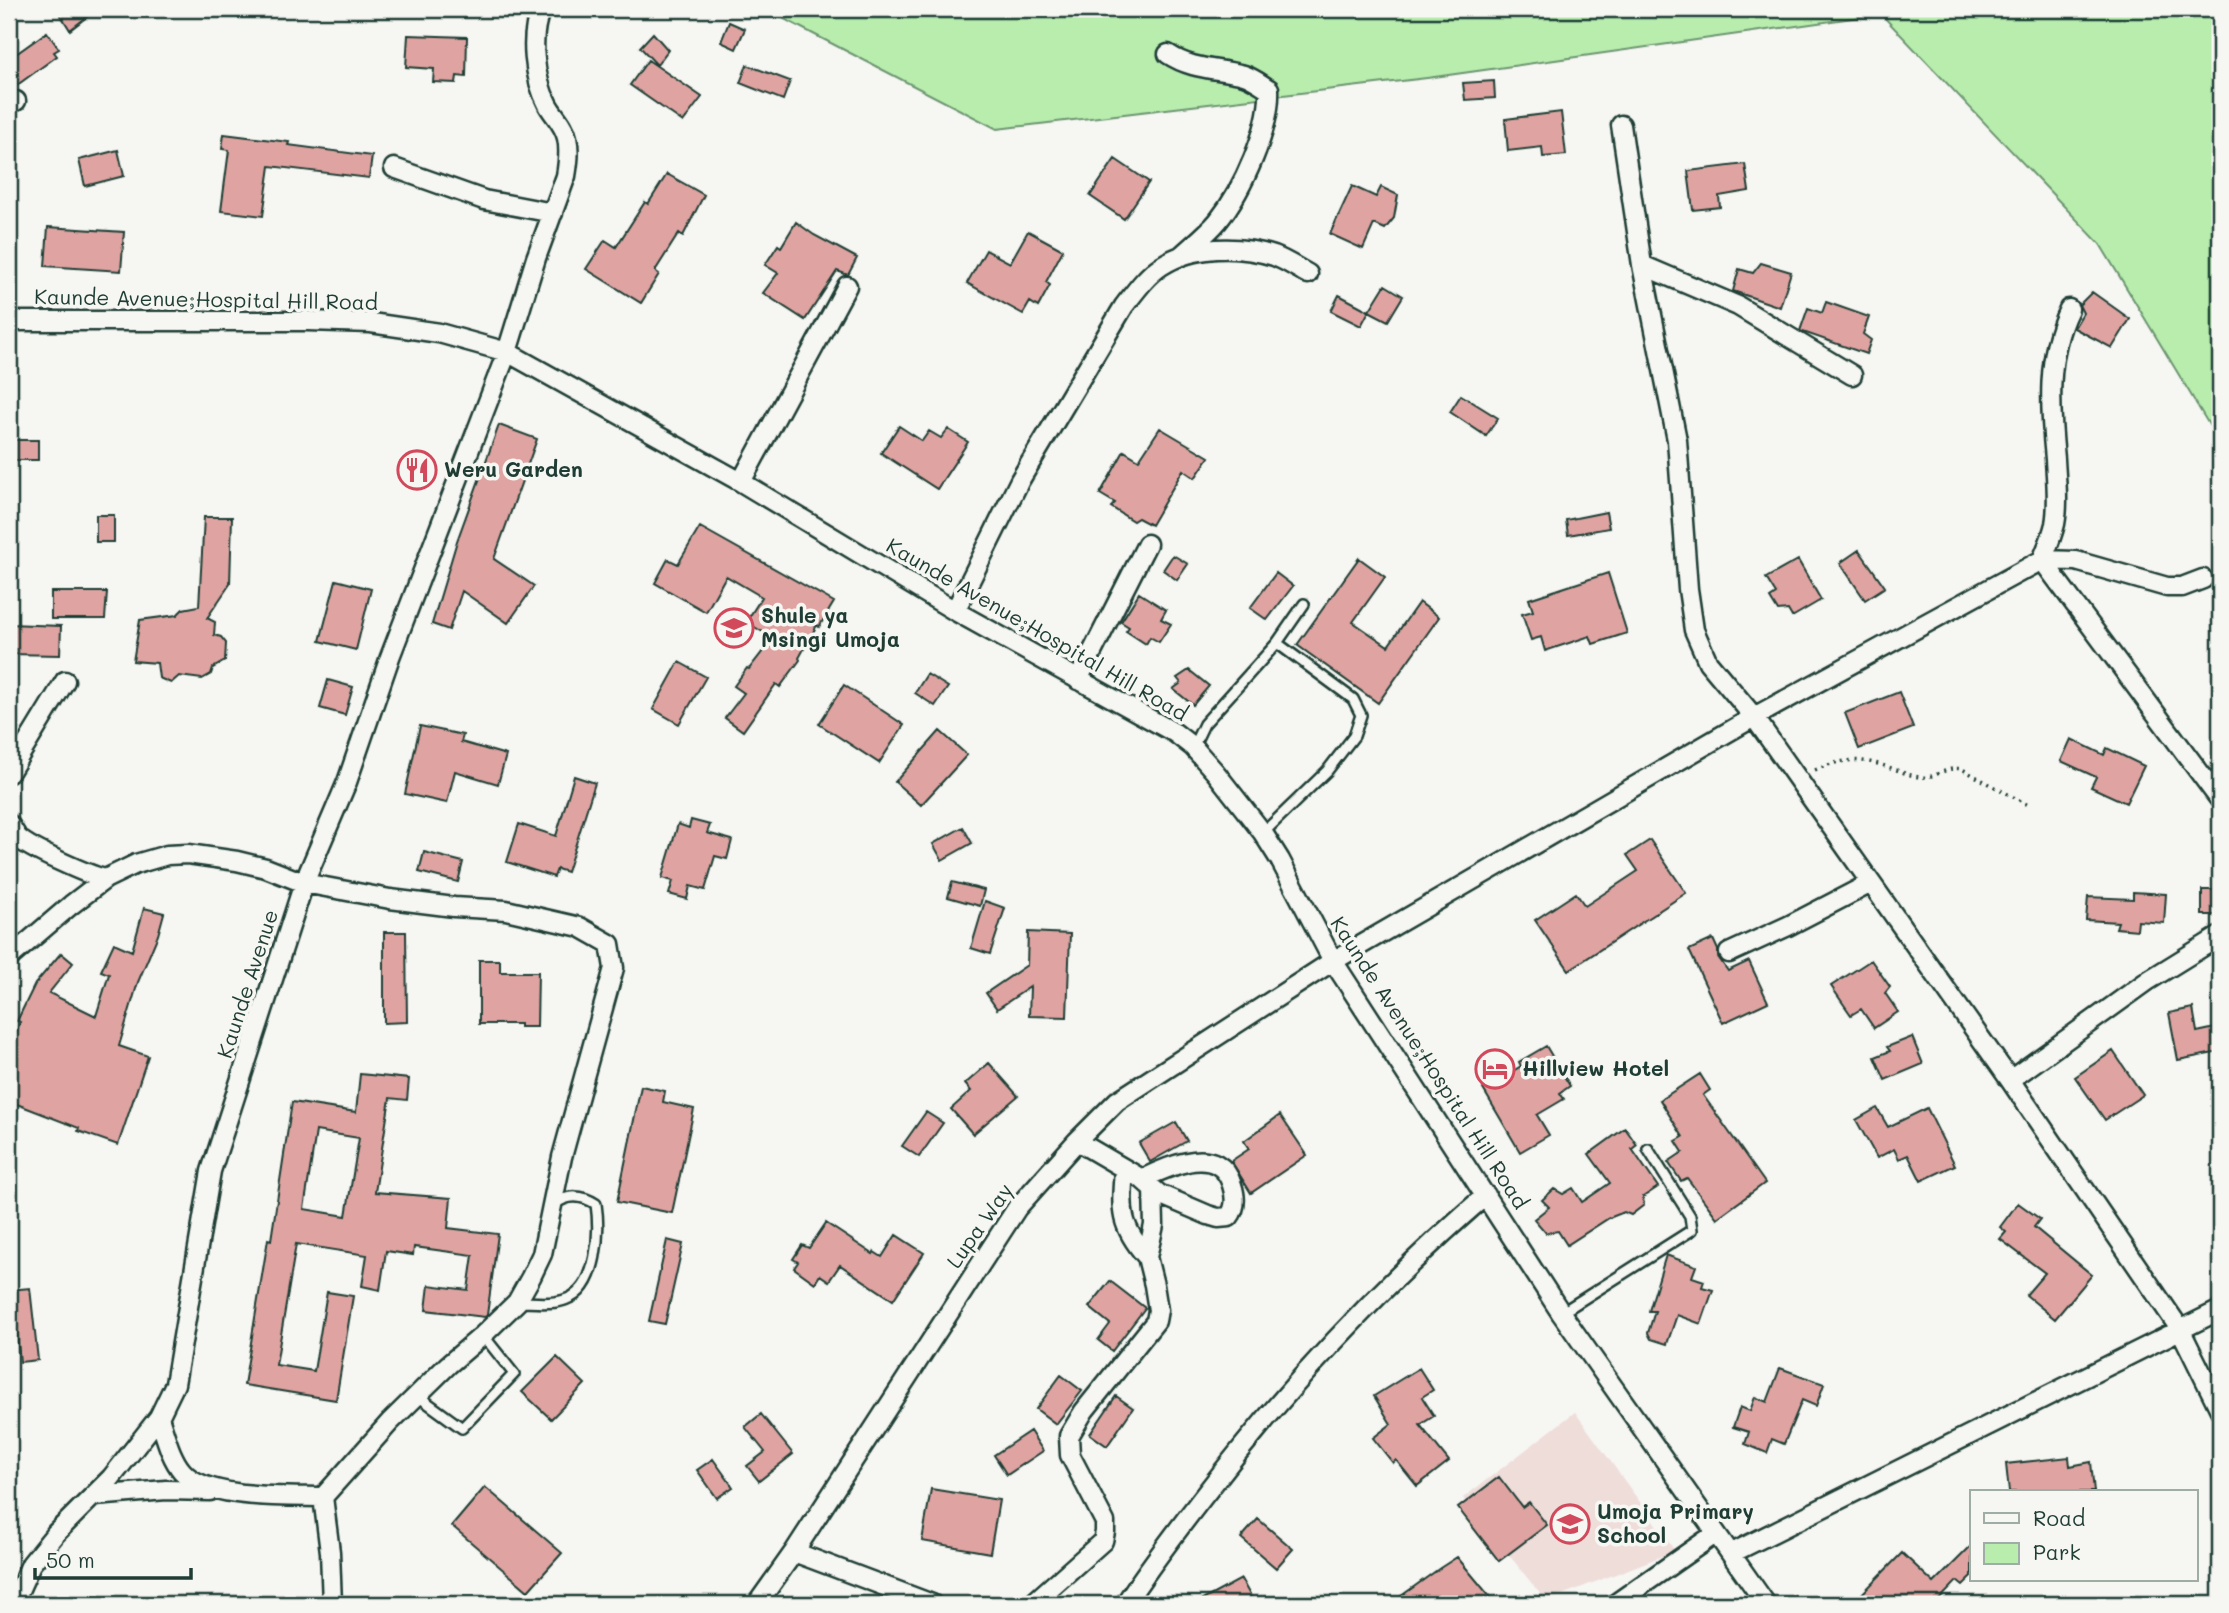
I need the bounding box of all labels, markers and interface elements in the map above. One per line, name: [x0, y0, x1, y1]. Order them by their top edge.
street label: Kaunde Avenue;Hospital Hill Road: [34, 282, 378, 315]
restaurant icon: Weru Garden: [396, 449, 438, 491]
place label: Weru Garden: [444, 455, 583, 482]
street label: Kaunde Avenue;Hospital Hill Road: [882, 531, 1193, 726]
place label: Shule ya Msingi Umoja: [761, 601, 900, 652]
school or university icon: Shule ya Msingi Umoja: [713, 607, 755, 649]
street label: Kaunde Avenue: [210, 906, 283, 1061]
street label: Kaunde Avenue;Hospital Hill Road: [1325, 911, 1535, 1214]
hotel icon: Hillview Hotel: [1474, 1048, 1516, 1090]
place label: Hillview Hotel: [1522, 1054, 1669, 1081]
street label: Lupa Way: [940, 1177, 1018, 1273]
legend: [1970, 1490, 2198, 1582]
place label: Umoja Primary School: [1597, 1497, 1754, 1548]
school or university icon: Umoja Primary School: [1549, 1503, 1591, 1545]
text: Road: [2033, 1504, 2085, 1531]
scale bar: [35, 1536, 191, 1580]
text: Park: [2033, 1538, 2081, 1565]
text: 50 m: [46, 1546, 95, 1573]

